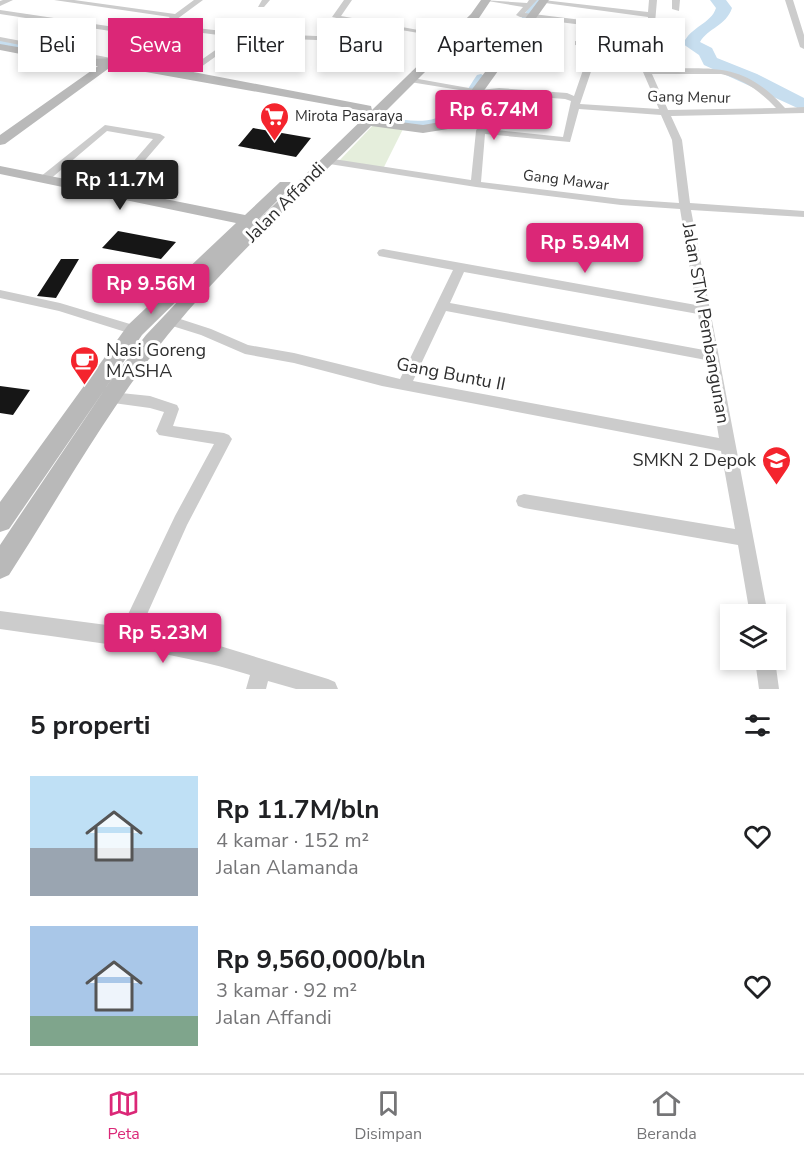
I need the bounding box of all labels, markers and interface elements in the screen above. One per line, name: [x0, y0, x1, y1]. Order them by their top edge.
chip: Beli: [18, 18, 96, 72]
chip: Sewa: [108, 18, 203, 72]
chip: Filter: [215, 18, 305, 72]
chip: Baru: [317, 18, 404, 72]
chip: Apartemen: [416, 18, 564, 72]
chip: Rumah: [576, 18, 685, 72]
street label: Gang Menur: [647, 86, 731, 108]
pin: Rp 6.74M: [432, 90, 556, 141]
text: Rp 6.74M: [449, 96, 539, 123]
supermarket icon: Mirota Pasaraya: [258, 100, 290, 142]
place label: Mirota Pasaraya: [295, 106, 403, 126]
street label: Jalan Affandi: [239, 157, 330, 248]
pin: Rp 11.7M: [58, 160, 182, 211]
street label: Gang Mawar: [522, 165, 611, 195]
text: Rp 11.7M: [75, 166, 165, 193]
street label: Jalan STM Pembangunan: [676, 220, 735, 425]
pin: Rp 5.94M: [523, 223, 647, 274]
text: Rp 5.94M: [540, 229, 630, 256]
pin: Rp 9.56M: [89, 264, 213, 315]
text: Rp 9.56M: [106, 270, 196, 297]
place label: Nasi Goreng MASHA: [106, 338, 206, 383]
cafe icon: Nasi Goreng MASHA: [69, 344, 101, 386]
street label: Gang Buntu II: [394, 352, 508, 396]
school or university icon: SMKN 2 Depok: [761, 444, 793, 486]
place label: SMKN 2 Depok: [632, 448, 757, 472]
map controls: [720, 604, 786, 670]
button: layers: [720, 604, 786, 670]
pin: Rp 5.23M: [101, 613, 225, 664]
text: Rp 5.23M: [118, 619, 208, 646]
text: 5 properti: [30, 708, 150, 743]
icon: filters: [741, 709, 774, 742]
text: Rp 11.7M/bln: [216, 792, 380, 827]
icon: home: [78, 800, 150, 872]
icon: heart: [741, 820, 774, 853]
text: 4 kamar · 152 m²: [216, 827, 369, 854]
text: Jalan Alamanda: [216, 854, 359, 881]
text: Rp 9,560,000/bln: [216, 942, 426, 977]
icon: home: [78, 950, 150, 1022]
icon: heart: [741, 970, 774, 1003]
text: 3 kamar · 92 m²: [216, 977, 357, 1004]
text: Jalan Affandi: [216, 1004, 332, 1031]
tab: Peta: [107, 1087, 140, 1145]
tab: Disimpan: [355, 1087, 422, 1145]
tab: Beranda: [636, 1087, 697, 1145]

